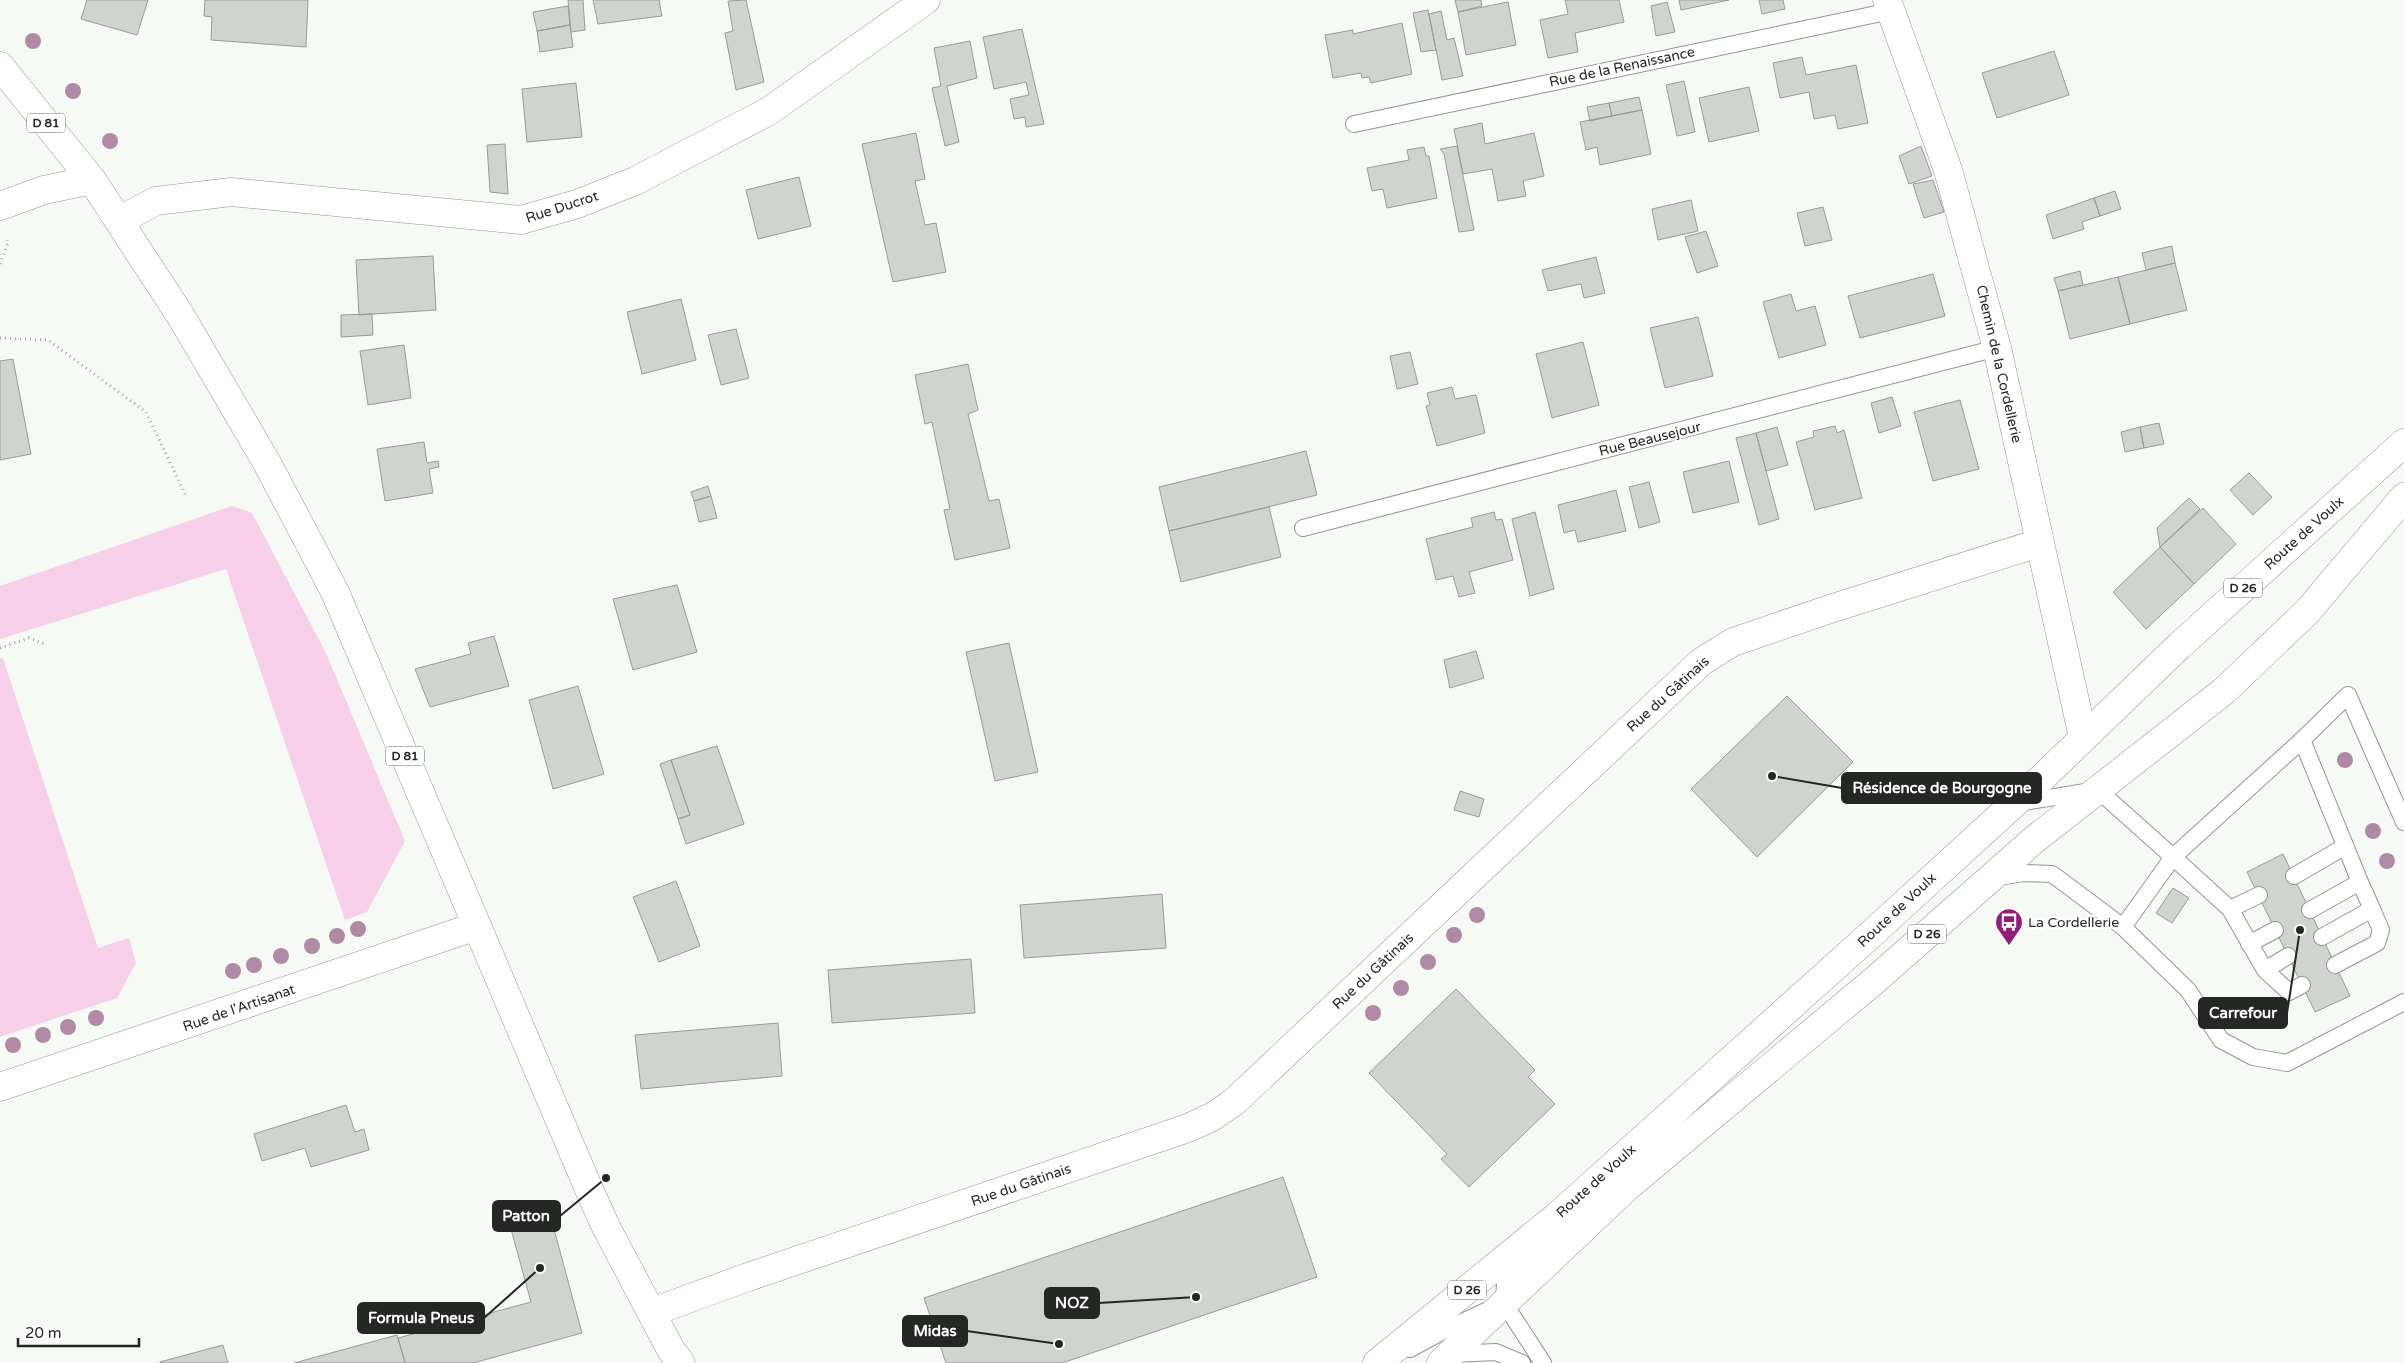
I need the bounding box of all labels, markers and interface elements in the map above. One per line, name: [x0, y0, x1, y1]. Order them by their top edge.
street label: Rue de la Renaissance: [1548, 43, 1696, 91]
road number: D 81: [27, 114, 65, 132]
street label: Rue Ducrot: [524, 187, 601, 227]
street label: Chemin de la Cordellerie: [1973, 283, 2025, 445]
street label: Rue Beausejour: [1597, 418, 1703, 460]
street label: Route de Voulx: [2261, 493, 2347, 573]
road number: D 26: [2224, 578, 2262, 598]
street label: Rue du Gâtinais: [1623, 652, 1713, 735]
road number: D 81: [386, 746, 424, 766]
callout: Résidence de Bourgogne: [1842, 773, 2041, 803]
text: Résidence de Bourgogne: [1852, 779, 2032, 798]
street label: Route de Voulx: [1854, 869, 1940, 951]
bus stop icon: La Cordellerie: [1994, 907, 2024, 946]
place label: La Cordellerie: [2028, 914, 2119, 931]
road number: D 26: [1908, 924, 1946, 944]
street label: Rue du Gâtinais: [1329, 929, 1417, 1013]
street label: Rue de l'Artisanat: [181, 981, 298, 1035]
callout: Carrefour: [2199, 998, 2287, 1028]
text: Carrefour: [2209, 1004, 2277, 1022]
street label: Route de Voulx: [1553, 1141, 1639, 1221]
street label: Rue du Gâtinais: [969, 1160, 1074, 1210]
callout: Patton: [493, 1201, 560, 1231]
text: Patton: [502, 1207, 550, 1225]
road number: D 26: [1448, 1280, 1486, 1300]
callout: NOZ: [1045, 1288, 1099, 1318]
text: NOZ: [1055, 1294, 1089, 1312]
callout: Formula Pneus: [358, 1303, 484, 1333]
text: Formula Pneus: [368, 1309, 474, 1327]
scale bar: [18, 1316, 139, 1348]
callout: Midas: [903, 1316, 967, 1346]
text: Midas: [913, 1322, 957, 1340]
text: 20 m: [25, 1324, 62, 1342]

